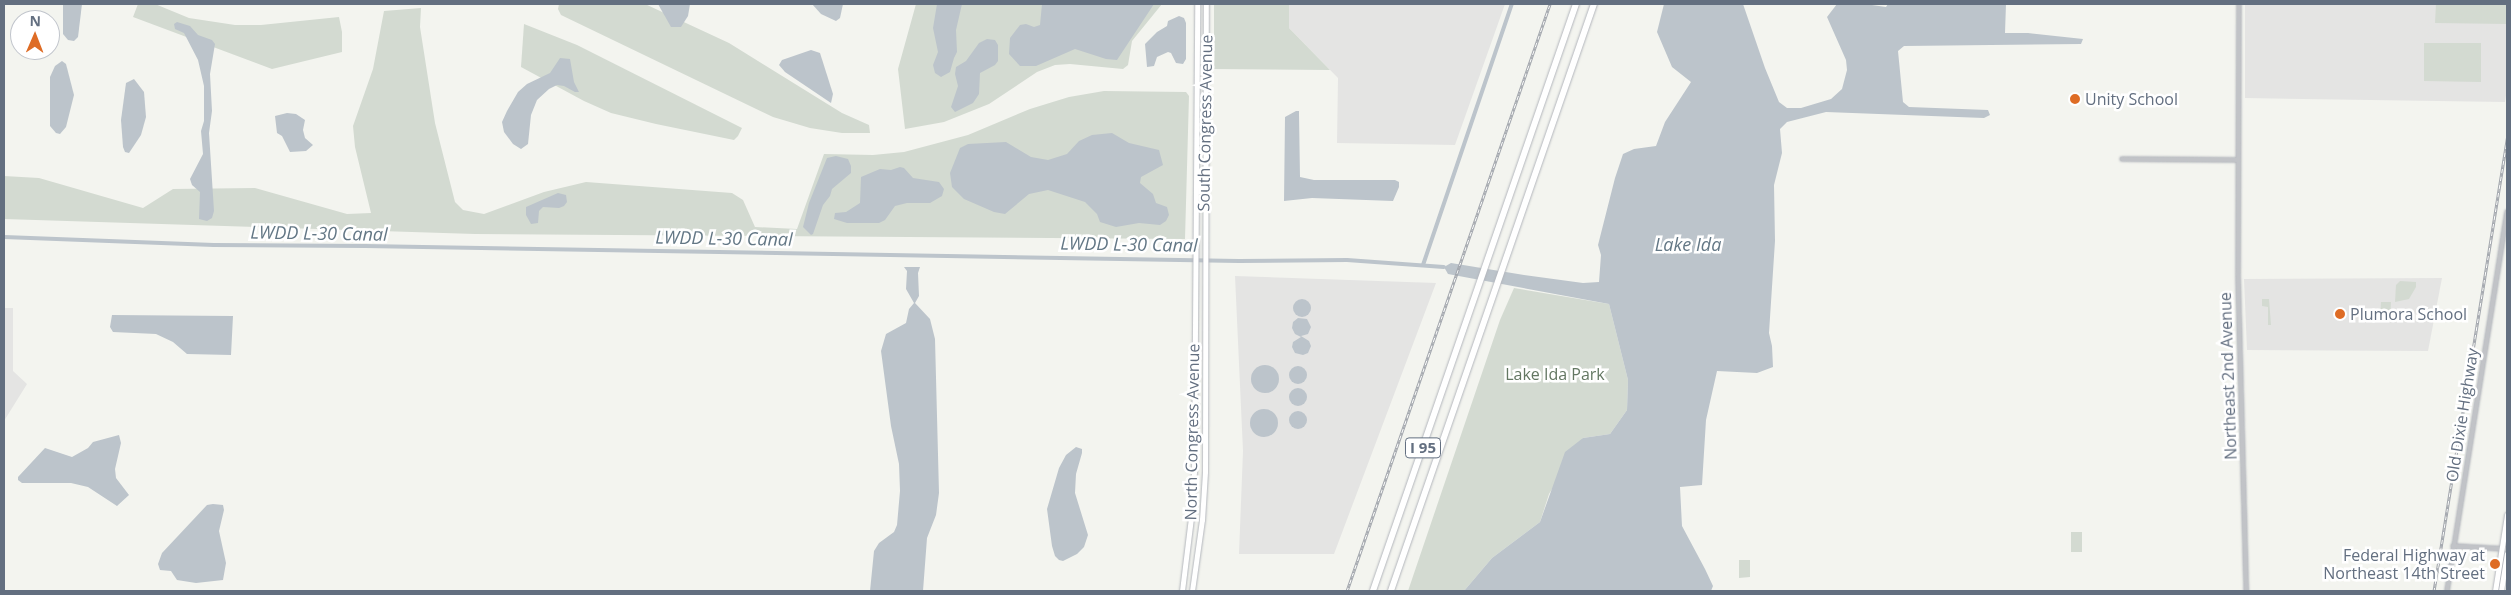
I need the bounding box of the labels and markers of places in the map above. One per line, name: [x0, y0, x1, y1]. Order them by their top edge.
place label: Unity School: [2085, 89, 2178, 109]
marker: Unity School: [2069, 93, 2081, 105]
place label: Plumora School: [2350, 304, 2467, 324]
marker: Plumora School: [2334, 308, 2346, 320]
place label: Federal Highway at Northeast 14th Street: [2323, 545, 2485, 583]
marker: Federal Highway at Northeast 14th Street: [2489, 558, 2501, 570]

